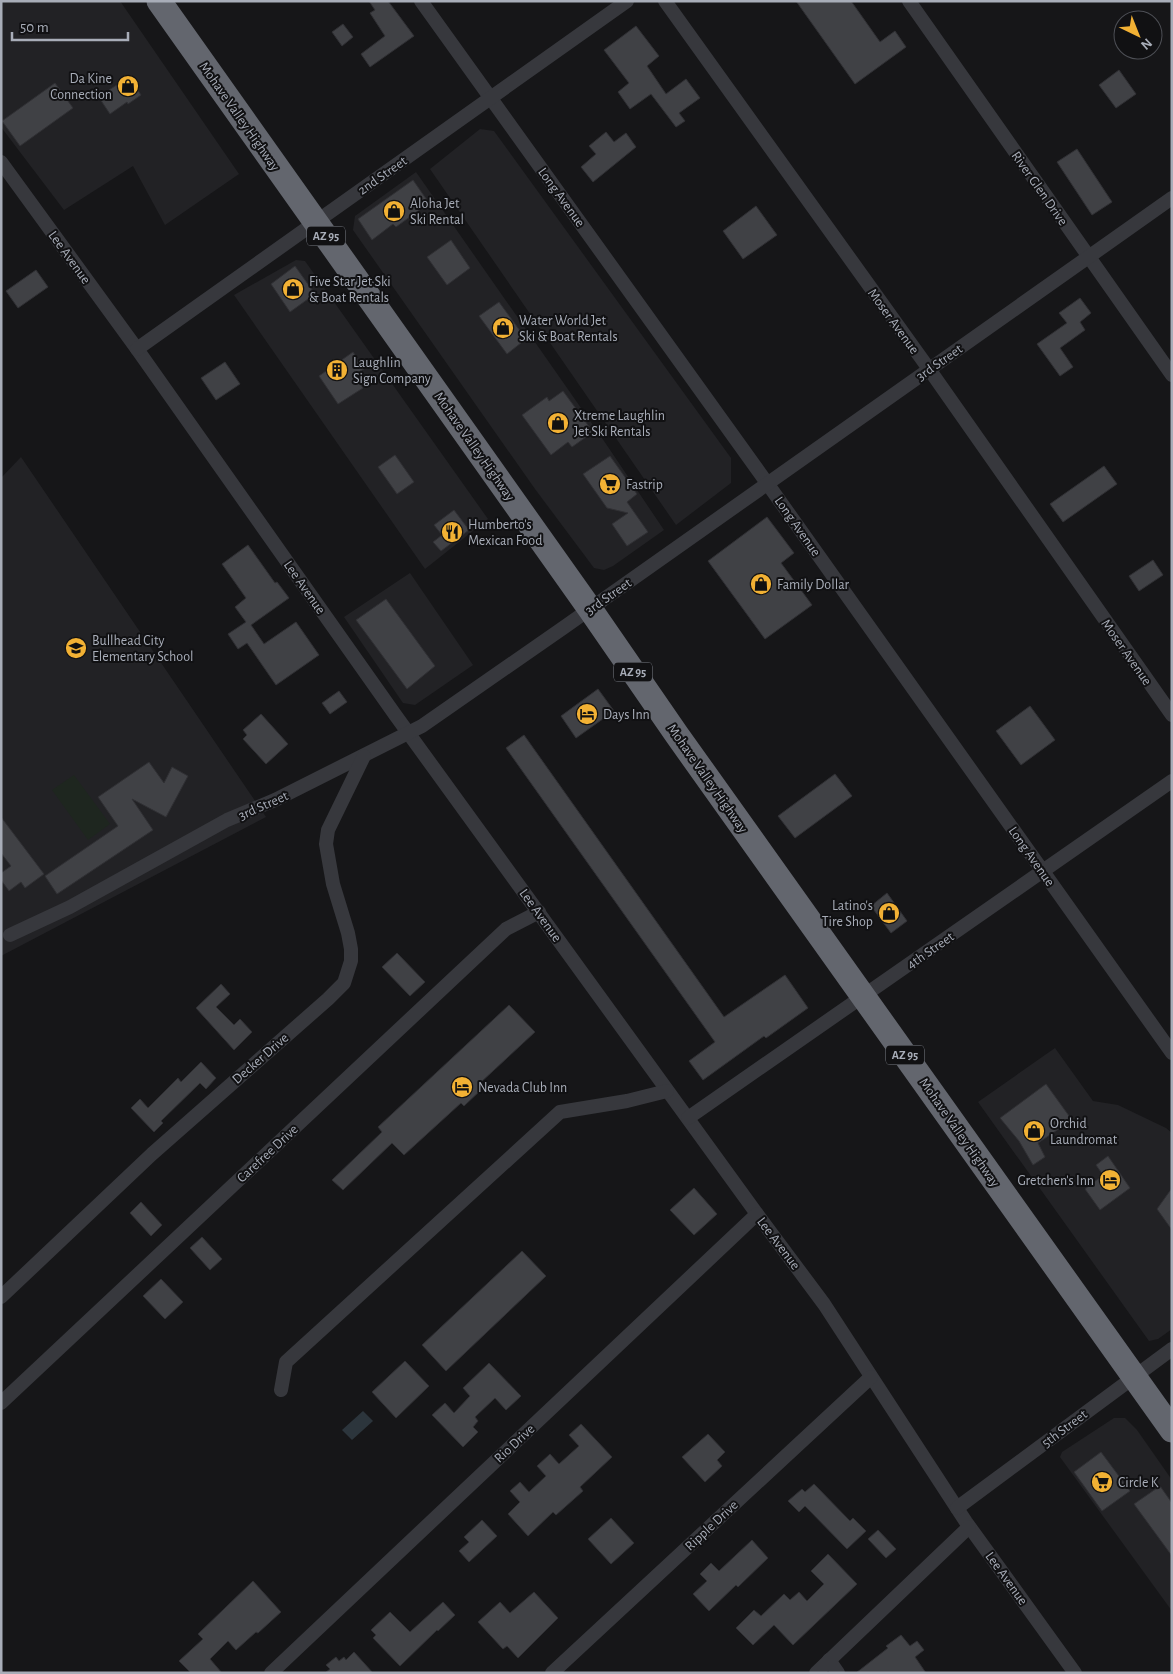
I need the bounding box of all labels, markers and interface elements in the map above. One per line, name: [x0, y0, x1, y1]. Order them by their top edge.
scale bar: [12, 10, 129, 42]
north arrow: [1113, 10, 1163, 60]
text: 50 m: [20, 20, 49, 35]
text: N: [1138, 35, 1155, 52]
street label: Mohave Valley Highway: [196, 60, 282, 174]
place label: Da Kine Connection: [50, 72, 112, 102]
shop icon: Da Kine Connection: [116, 74, 140, 98]
street label: River Glen Drive: [1009, 149, 1070, 228]
street label: 2nd Street: [356, 154, 410, 198]
street label: Long Avenue: [535, 165, 587, 230]
place label: Aloha Jet Ski Rental: [410, 197, 464, 227]
shop icon: Aloha Jet Ski Rental: [382, 199, 406, 223]
road number: AZ 95: [307, 227, 345, 246]
street label: Lee Avenue: [45, 229, 93, 287]
place label: Five Star Jet Ski & Boat Rentals: [309, 275, 391, 305]
shop icon: Five Star Jet Ski & Boat Rentals: [281, 277, 305, 301]
street label: Moser Avenue: [865, 286, 921, 357]
place label: Water World Jet Ski & Boat Rentals: [519, 314, 618, 344]
shop icon: Water World Jet Ski & Boat Rentals: [491, 316, 515, 340]
street label: 3rd Street: [914, 342, 966, 384]
place label: Laughlin Sign Company: [353, 356, 431, 386]
building icon: Laughlin Sign Company: [325, 358, 349, 382]
street label: Mohave Valley Highway: [431, 390, 517, 504]
place label: Xtreme Laughlin Jet Ski Rentals: [574, 409, 665, 439]
shop icon: Xtreme Laughlin Jet Ski Rentals: [546, 411, 570, 435]
supermarket icon: Fastrip: [598, 472, 622, 496]
place label: Fastrip: [626, 478, 663, 492]
street label: Long Avenue: [772, 494, 823, 559]
place label: Humberto's Mexican Food: [468, 518, 542, 548]
restaurant icon: Humberto's Mexican Food: [440, 520, 464, 544]
street label: Lee Avenue: [281, 558, 328, 617]
shop icon: Family Dollar: [749, 572, 773, 596]
street label: 3rd Street: [583, 576, 635, 618]
place label: Family Dollar: [777, 578, 849, 592]
street label: Moser Avenue: [1098, 617, 1154, 688]
place label: Bullhead City Elementary School: [92, 634, 194, 664]
school or university icon: Bullhead City Elementary School: [64, 636, 88, 660]
road number: AZ 95: [614, 662, 652, 682]
hotel icon: Days Inn: [575, 702, 599, 726]
place label: Days Inn: [603, 708, 650, 722]
street label: Mohave Valley Highway: [664, 722, 750, 836]
street label: 3rd Street: [236, 789, 291, 823]
street label: Long Avenue: [1006, 824, 1057, 889]
street label: Lee Avenue: [516, 887, 564, 945]
place label: Latino's Tire Shop: [822, 899, 873, 929]
shop icon: Latino's Tire Shop: [877, 901, 901, 925]
street label: 4th Street: [905, 929, 957, 972]
street label: Decker Drive: [230, 1031, 291, 1087]
road number: AZ 95: [886, 1046, 924, 1064]
hotel icon: Nevada Club Inn: [450, 1075, 474, 1099]
street label: Mohave Valley Highway: [916, 1076, 1002, 1190]
place label: Nevada Club Inn: [478, 1081, 567, 1095]
place label: Orchid Laundromat: [1050, 1117, 1118, 1147]
shop icon: Orchid Laundromat: [1022, 1119, 1046, 1143]
street label: Carefree Drive: [235, 1122, 301, 1185]
hotel icon: Gretchen's Inn: [1098, 1168, 1122, 1192]
place label: Gretchen's Inn: [1017, 1174, 1094, 1188]
street label: Lee Avenue: [754, 1215, 802, 1272]
street label: 5th Street: [1039, 1407, 1090, 1450]
street label: Rio Drive: [492, 1422, 538, 1466]
supermarket icon: Circle K: [1090, 1470, 1114, 1494]
place label: Circle K: [1118, 1476, 1159, 1490]
street label: Ripple Drive: [682, 1498, 741, 1554]
street label: Lee Avenue: [982, 1550, 1030, 1608]

